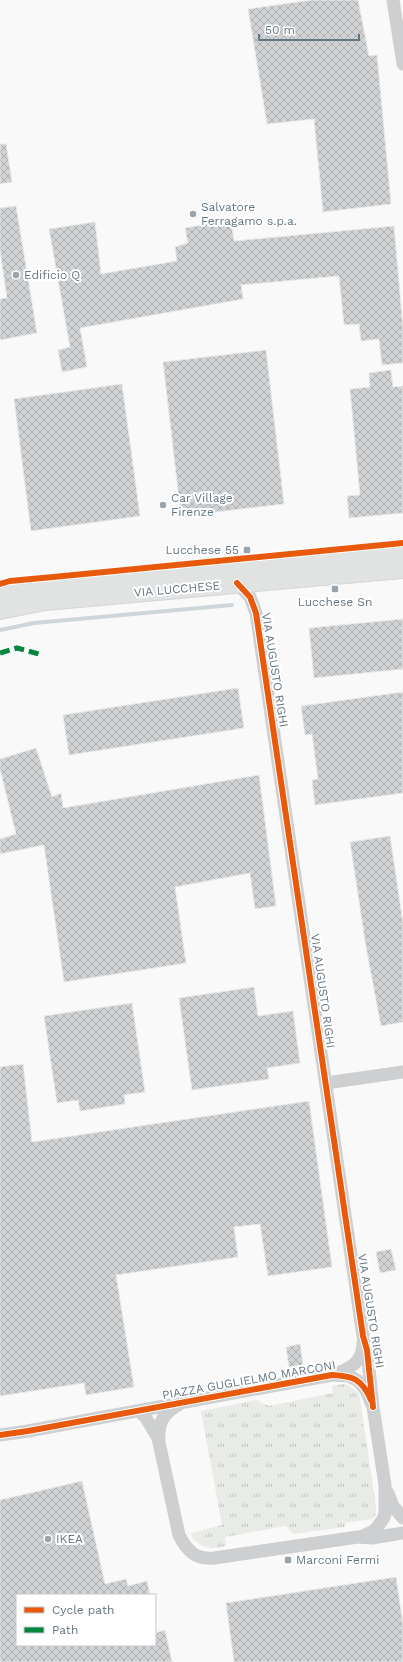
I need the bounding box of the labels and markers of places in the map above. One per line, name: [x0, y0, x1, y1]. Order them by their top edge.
place label: Salvatore Ferragamo s.p.a.: [201, 200, 297, 228]
marker: Salvatore Ferragamo s.p.a.: [188, 209, 198, 219]
place label: Edificio Q: [24, 268, 80, 282]
marker: Edificio Q: [11, 270, 21, 280]
place label: Car Village Firenze: [171, 491, 233, 519]
marker: Car Village Firenze: [158, 500, 168, 510]
place label: Lucchese 55: [165, 543, 239, 557]
marker: Lucchese 55: [242, 545, 252, 555]
marker: Lucchese Sn: [330, 584, 340, 594]
place label: Lucchese Sn: [298, 595, 372, 609]
place label: IKEA: [56, 1532, 83, 1546]
marker: IKEA: [43, 1534, 53, 1544]
place label: Marconi Fermi: [296, 1553, 379, 1567]
marker: Marconi Fermi: [283, 1555, 293, 1565]

